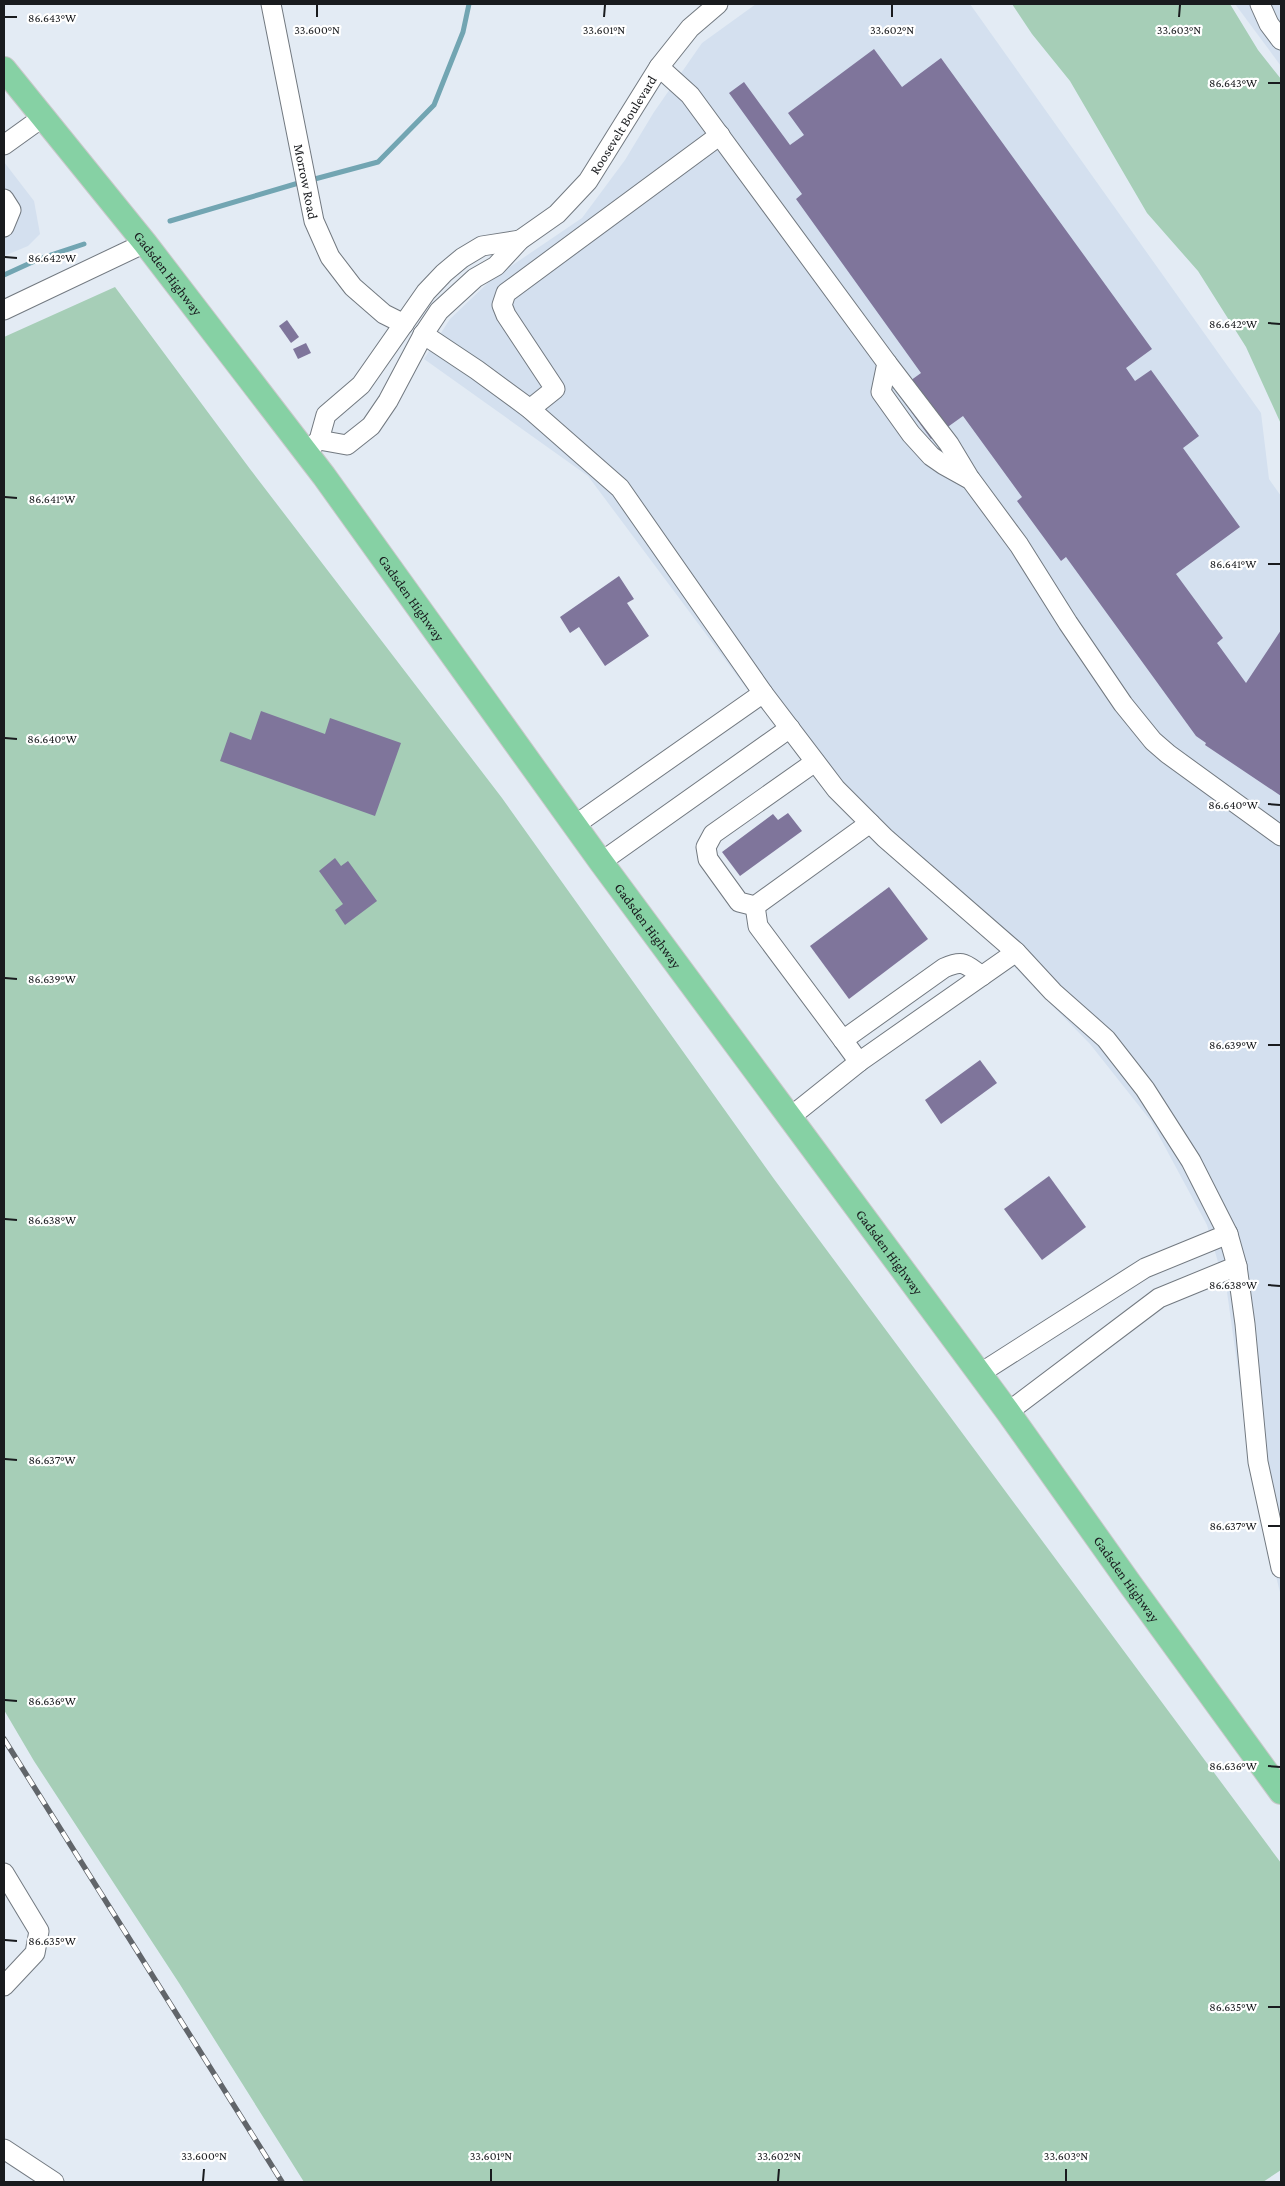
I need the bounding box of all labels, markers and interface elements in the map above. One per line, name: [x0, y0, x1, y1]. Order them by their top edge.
text: 86.643°W: [28, 11, 76, 25]
text: 33.600°N: [294, 23, 340, 37]
text: 33.601°N: [583, 23, 625, 37]
text: 33.602°N: [870, 23, 914, 37]
text: 33.603°N: [1157, 23, 1201, 37]
street label: Roosevelt Boulevard: [586, 72, 660, 177]
text: 86.643°W: [1209, 76, 1257, 90]
street label: Morrow Road: [291, 142, 322, 221]
street label: Gadsden Highway: [131, 228, 206, 319]
text: 86.642°W: [28, 251, 76, 265]
text: 86.642°W: [1209, 317, 1257, 331]
text: 86.641°W: [29, 492, 75, 506]
street label: Gadsden Highway: [375, 552, 448, 645]
text: 86.641°W: [1210, 557, 1256, 571]
text: 86.640°W: [27, 732, 77, 746]
text: 86.640°W: [1208, 798, 1258, 812]
street label: Gadsden Highway: [611, 880, 685, 972]
text: 86.639°W: [28, 972, 76, 986]
text: 86.639°W: [1209, 1038, 1257, 1052]
street label: Gadsden Highway: [853, 1206, 927, 1298]
text: 86.638°W: [28, 1213, 76, 1227]
text: 86.638°W: [1209, 1278, 1257, 1292]
text: 86.637°W: [28, 1453, 76, 1467]
text: 86.637°W: [1209, 1519, 1257, 1533]
street label: Gadsden Highway: [1090, 1533, 1163, 1626]
text: 86.636°W: [28, 1694, 76, 1708]
text: 86.636°W: [1209, 1759, 1257, 1773]
text: 86.635°W: [28, 1934, 76, 1948]
text: 86.635°W: [1209, 2000, 1257, 2014]
text: 33.600°N: [181, 2149, 227, 2163]
text: 33.601°N: [470, 2149, 512, 2163]
text: 33.602°N: [757, 2149, 801, 2163]
text: 33.603°N: [1044, 2149, 1088, 2163]

